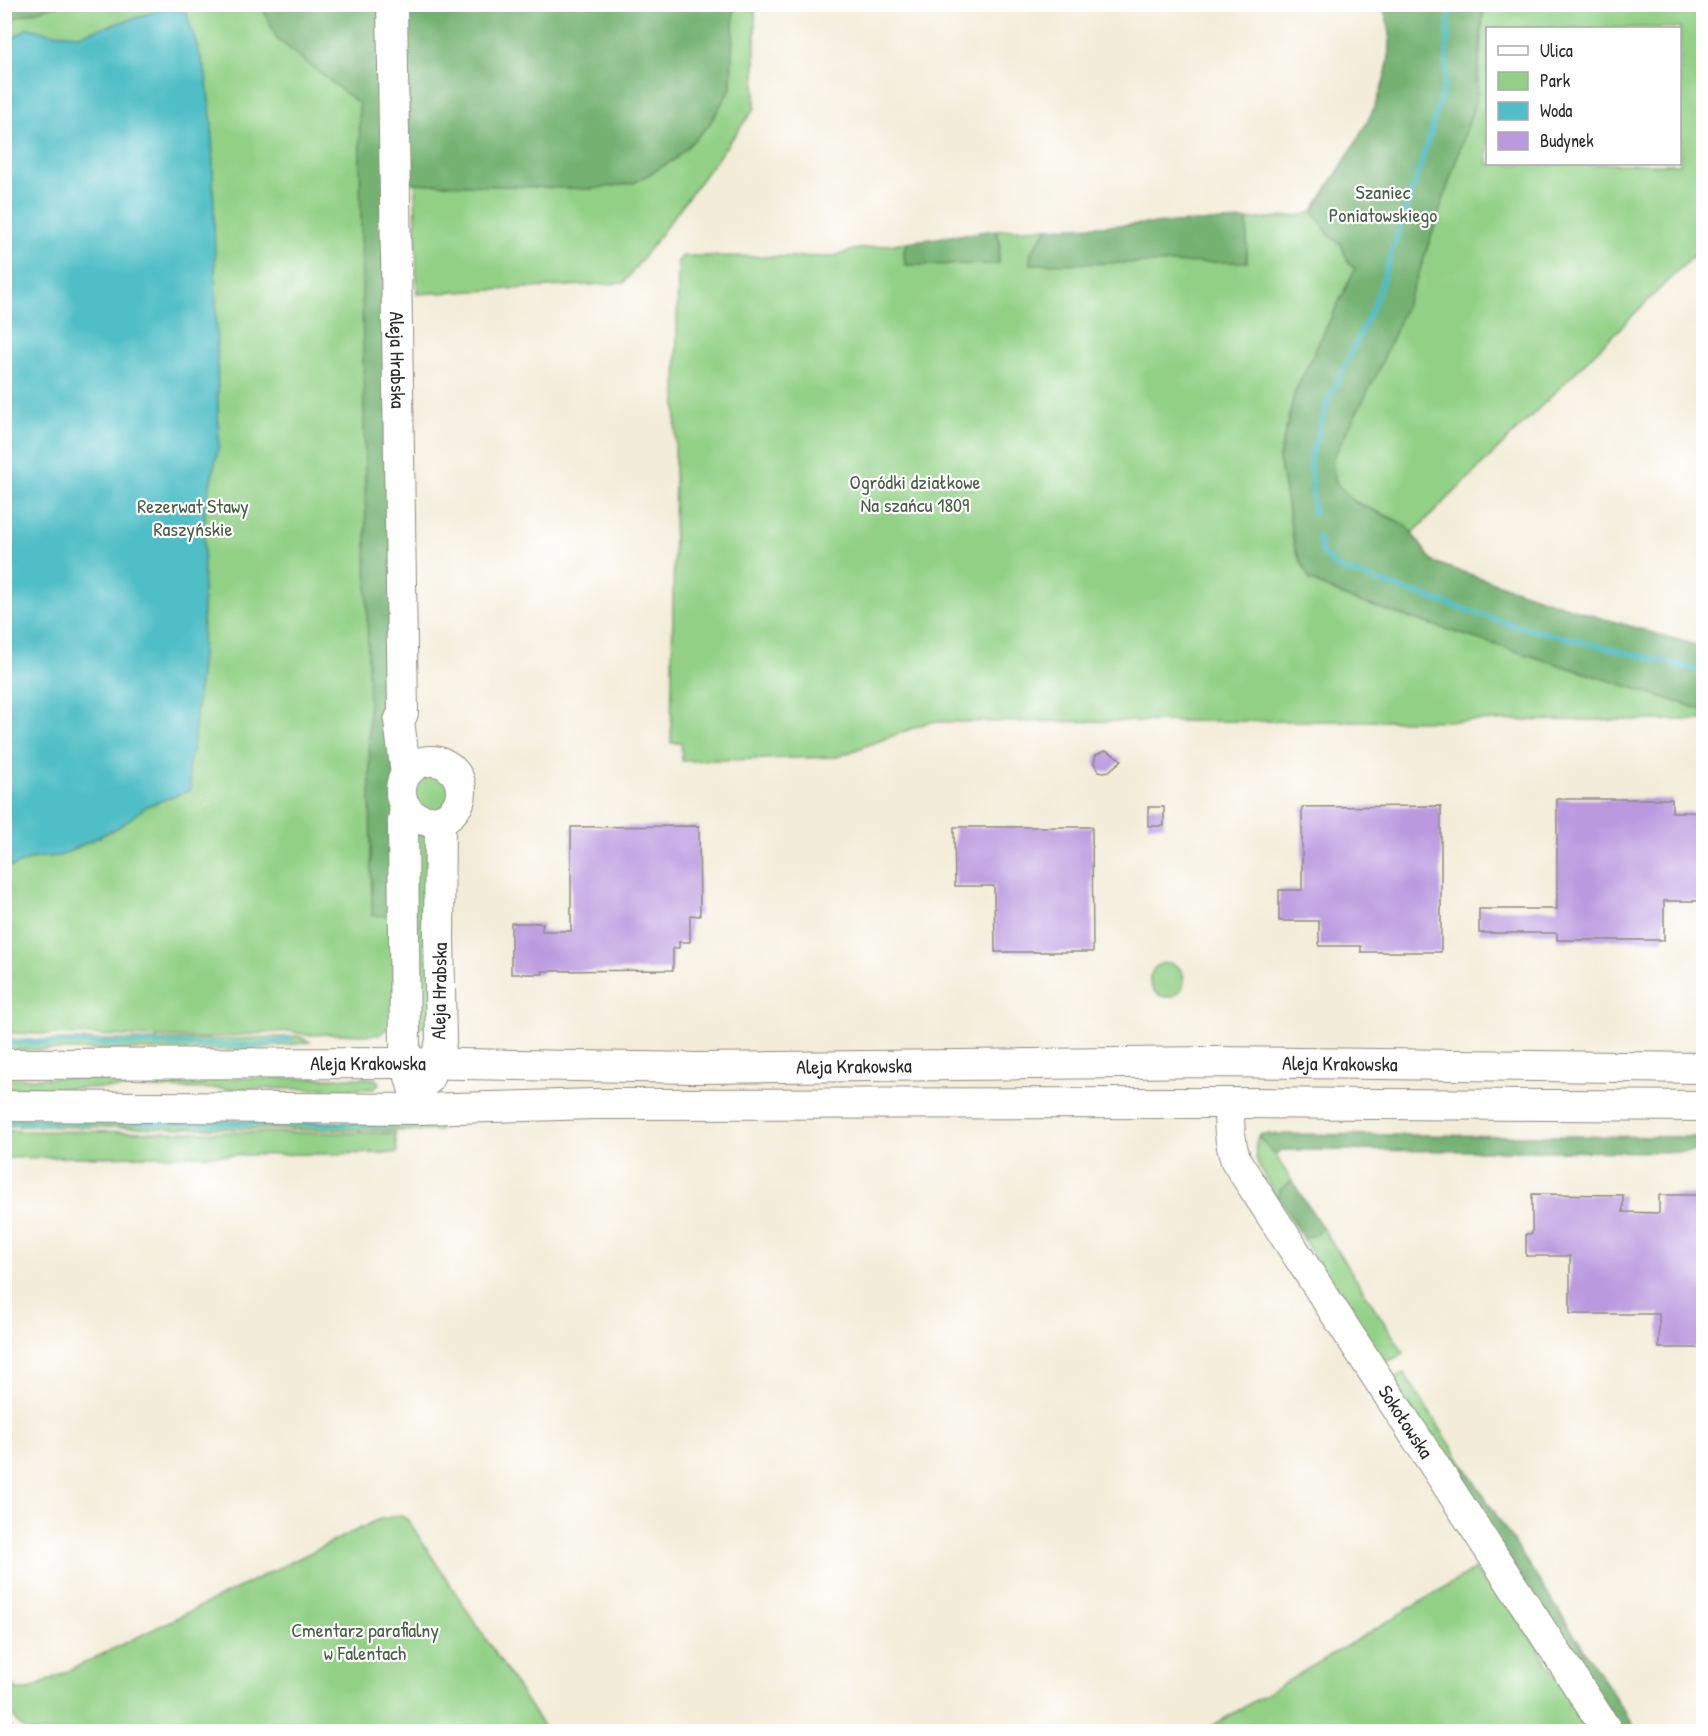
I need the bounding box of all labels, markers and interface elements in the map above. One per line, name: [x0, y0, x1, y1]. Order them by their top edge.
legend: [1486, 27, 1681, 165]
text: Ulica: [1540, 38, 1573, 63]
text: Park: [1540, 68, 1571, 93]
text: Woda: [1540, 98, 1572, 123]
text: Budynek: [1540, 128, 1594, 153]
park label: Szaniec Poniatowskiego: [1329, 178, 1437, 228]
street label: Aleja Hrabska: [384, 311, 412, 409]
park label: Ogródki działkowe Na szańcu 1809: [850, 468, 980, 518]
park label: Rezerwat Stawy Raszyńskie: [137, 492, 249, 542]
street label: Aleja Hrabska: [424, 942, 453, 1040]
street label: Aleja Krakowska: [310, 1049, 426, 1076]
street label: Aleja Krakowska: [1282, 1049, 1398, 1077]
street label: Aleja Krakowska: [796, 1051, 912, 1080]
street label: Sokołowska: [1373, 1380, 1440, 1464]
park label: Cmentarz parafialny w Falentach: [291, 1616, 439, 1666]

